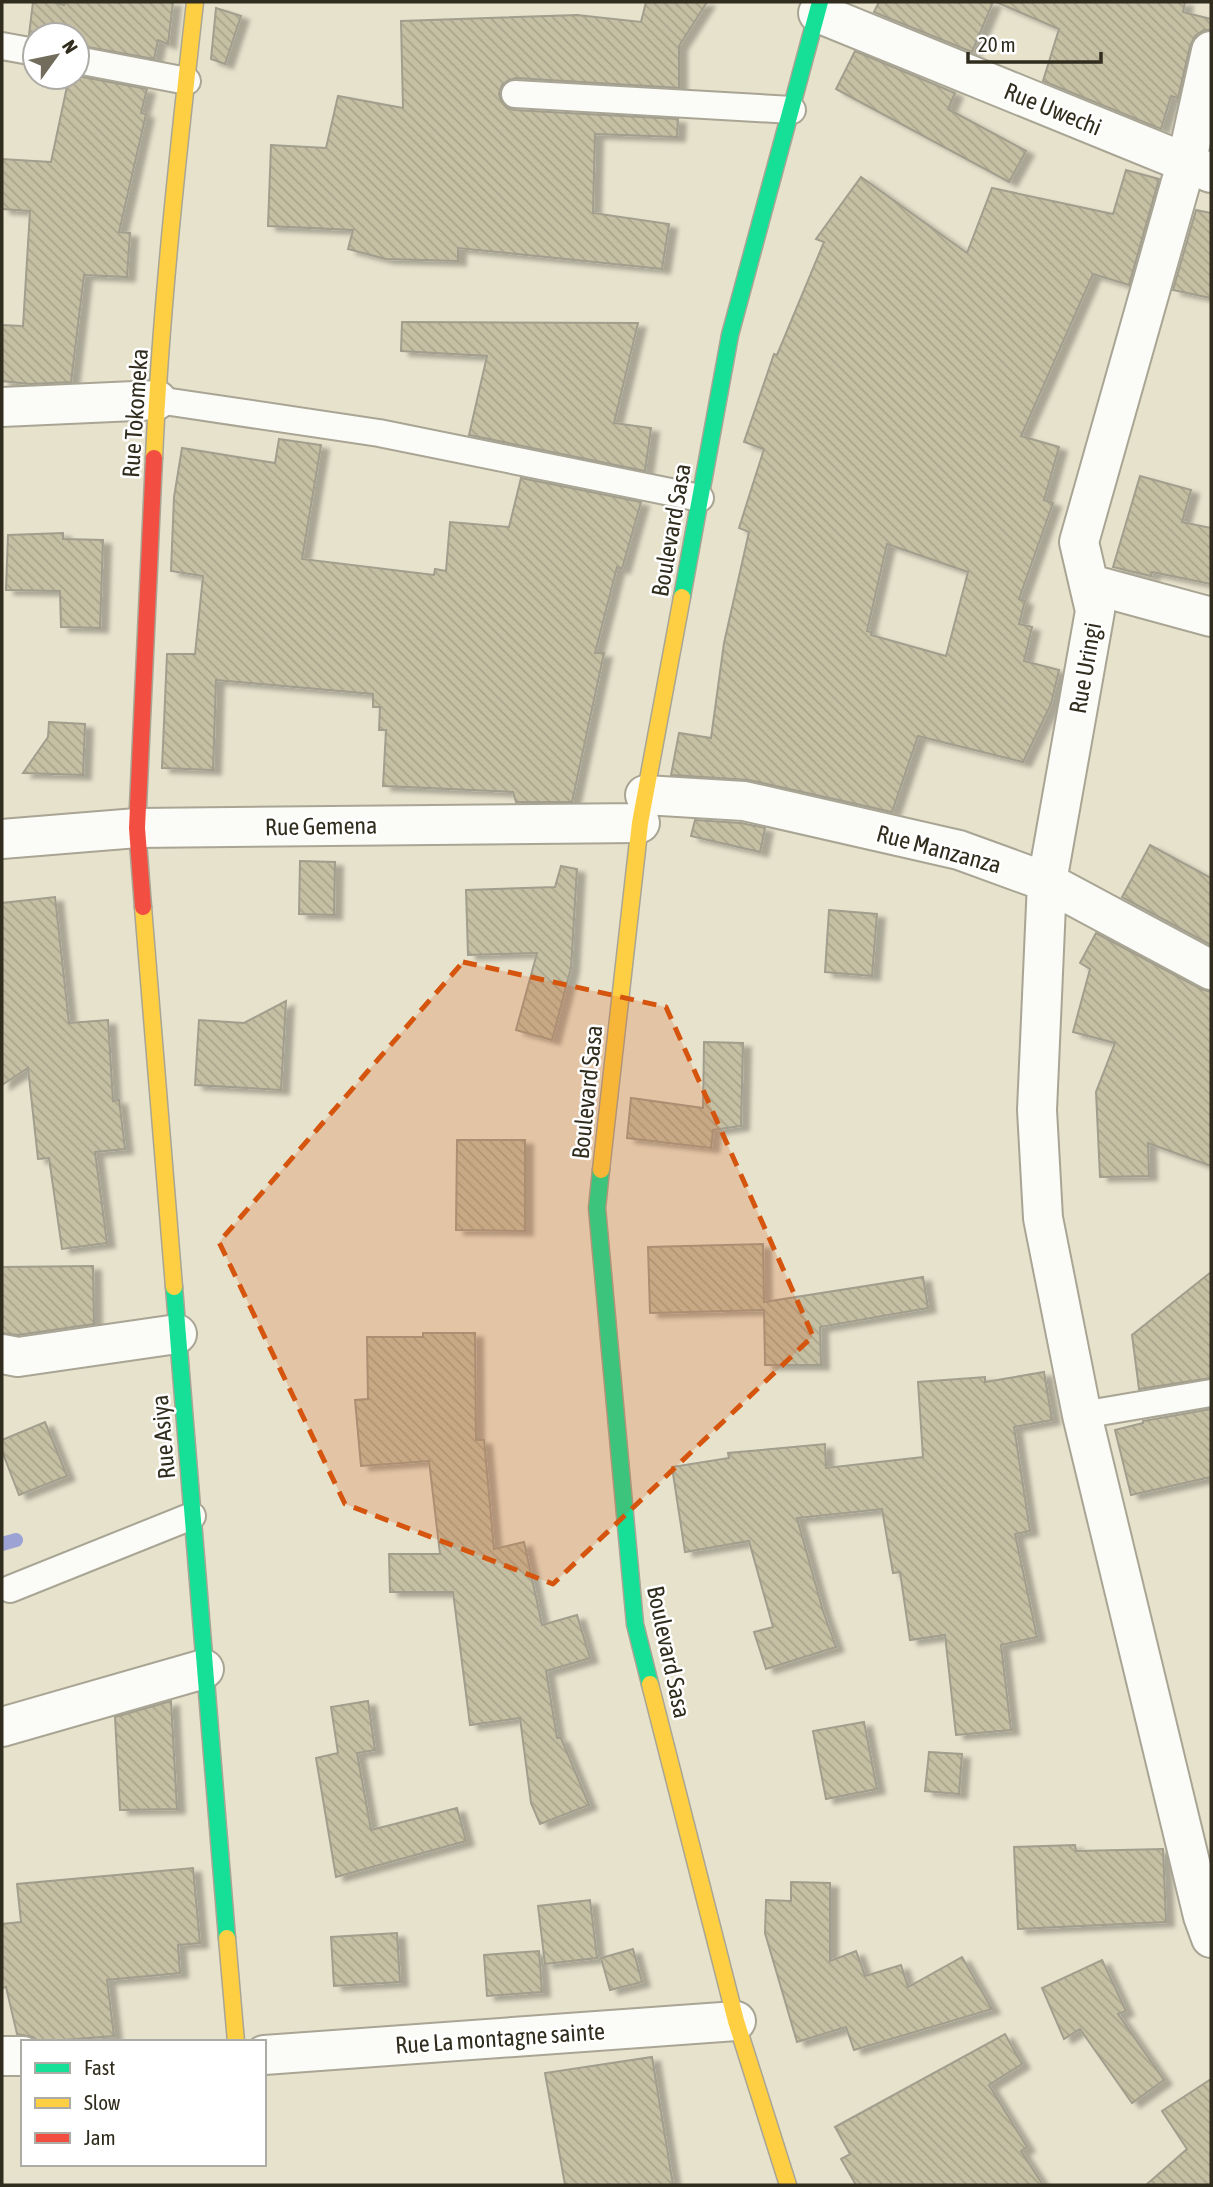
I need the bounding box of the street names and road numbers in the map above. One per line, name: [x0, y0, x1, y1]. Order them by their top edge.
street label: Rue Uwechi: [1000, 77, 1106, 141]
street label: Rue Tokomeka: [117, 348, 153, 478]
street label: Boulevard Sasa: [646, 461, 696, 599]
street label: Rue Uringi: [1064, 620, 1106, 716]
street label: Rue Gemena: [265, 812, 377, 840]
street label: Rue Manzanza: [874, 819, 1004, 879]
street label: Boulevard Sasa: [567, 1024, 607, 1160]
street label: Rue Asiya: [146, 1394, 180, 1480]
street label: Boulevard Sasa: [642, 1583, 696, 1721]
street label: Rue La montagne sainte: [394, 2017, 606, 2059]

